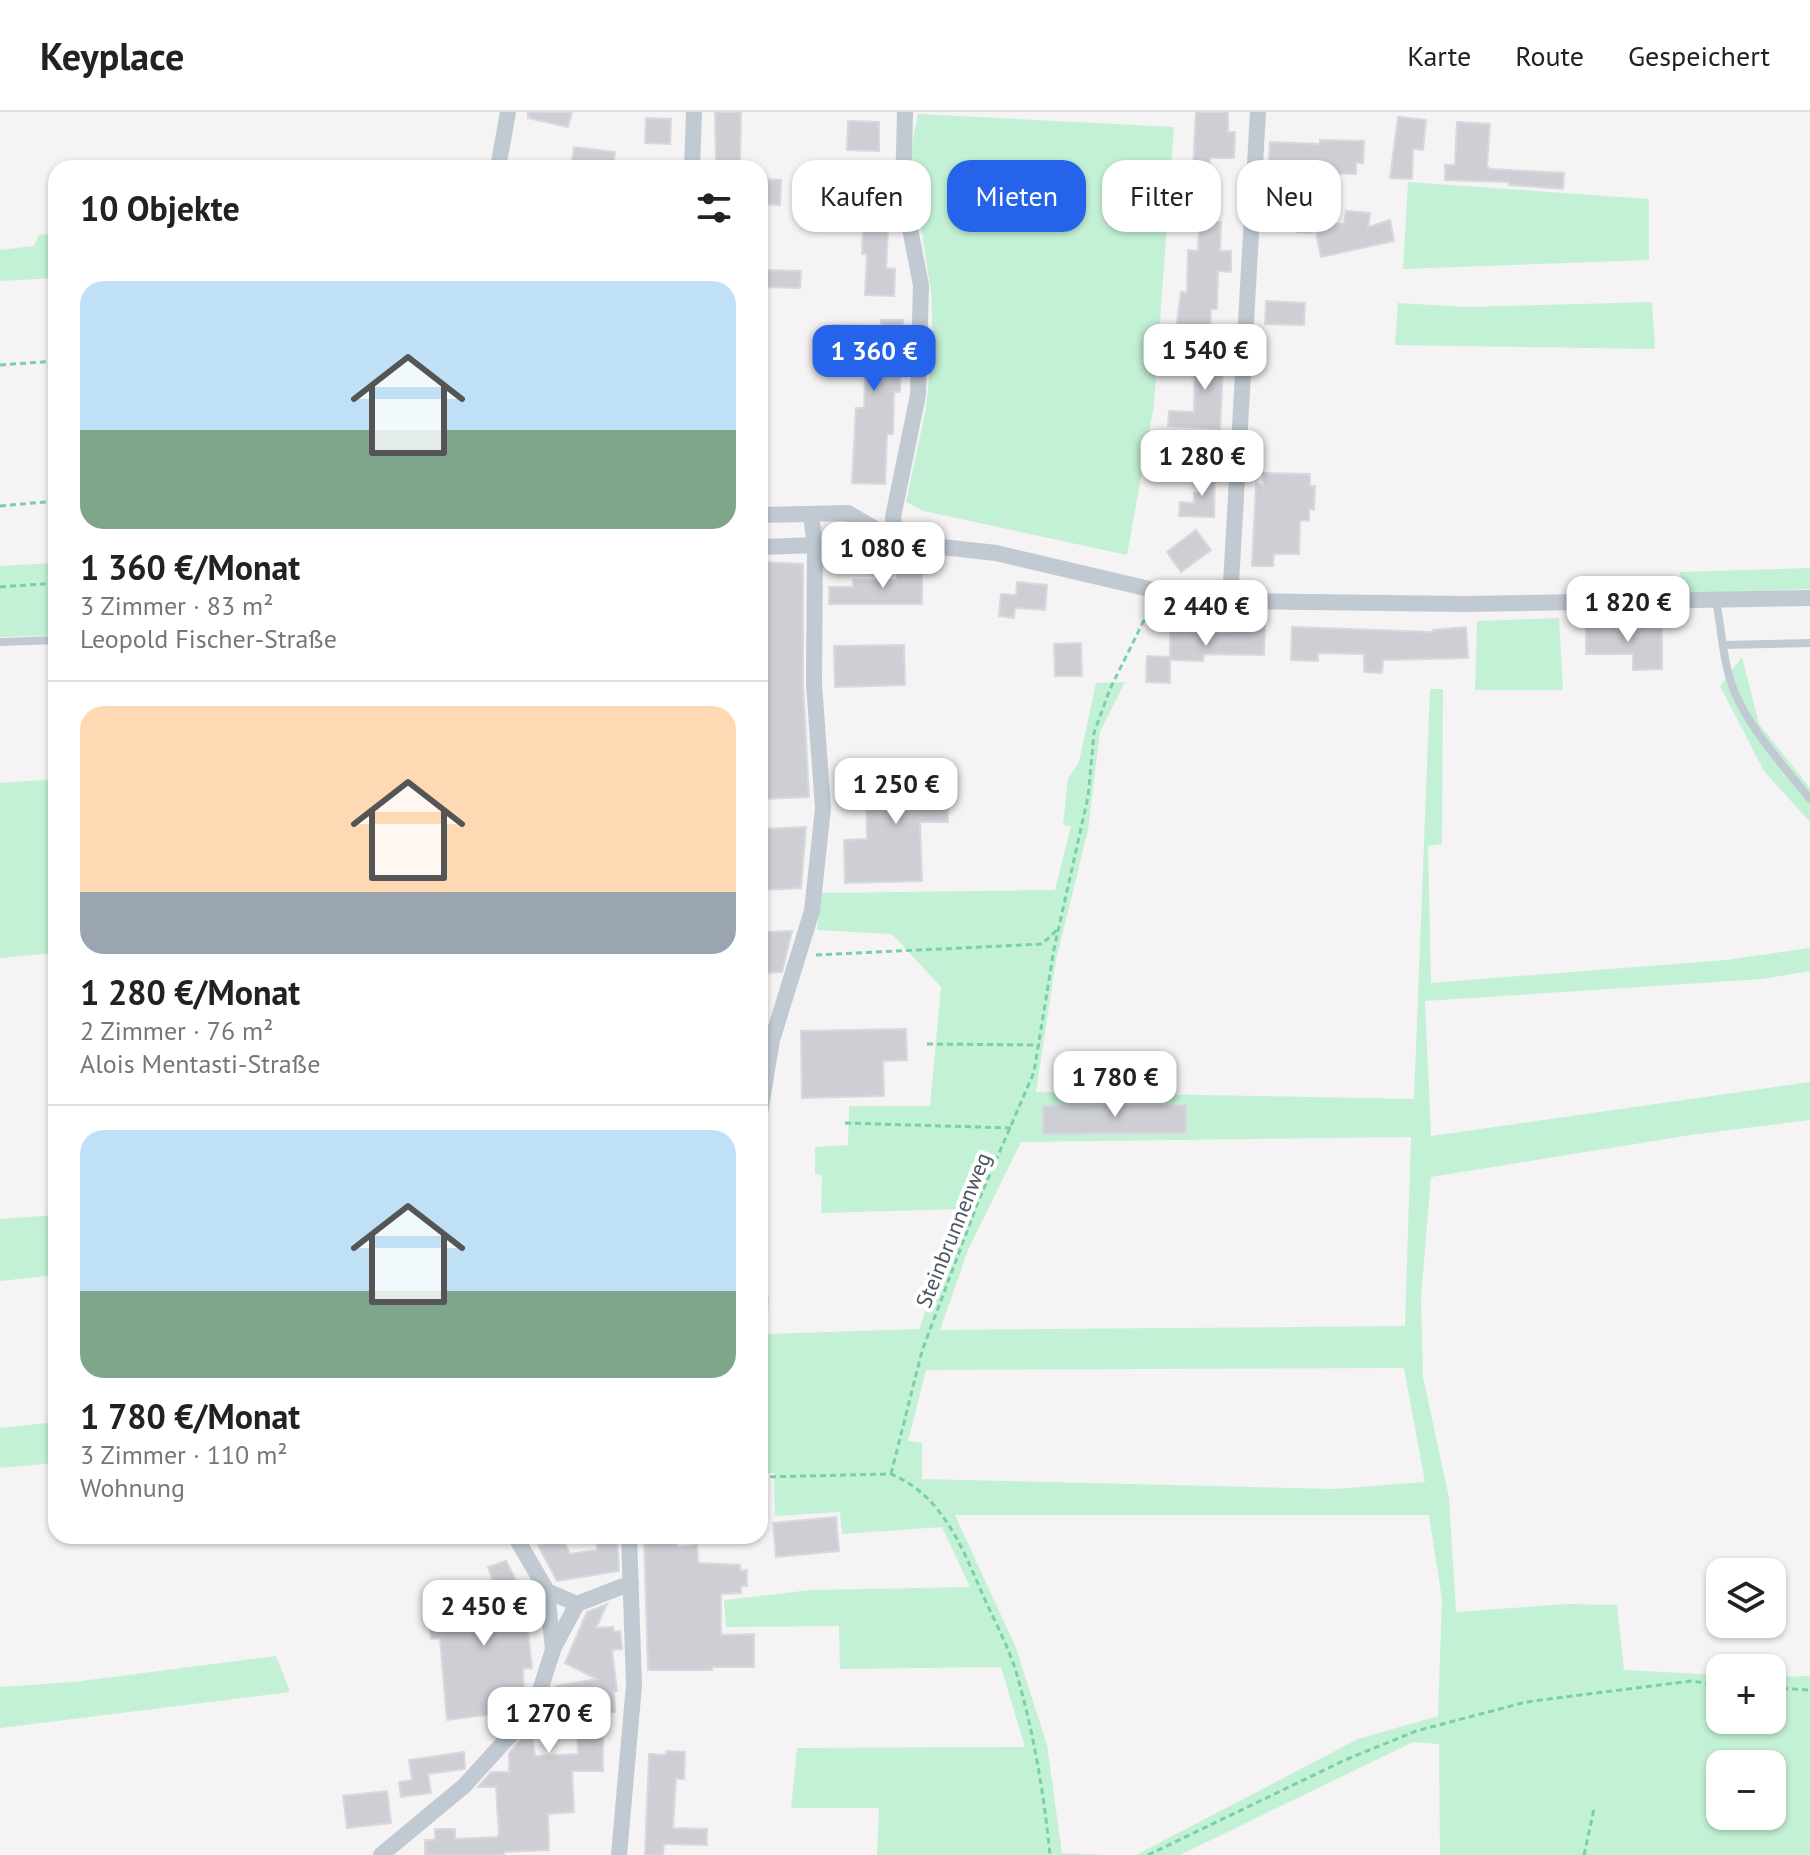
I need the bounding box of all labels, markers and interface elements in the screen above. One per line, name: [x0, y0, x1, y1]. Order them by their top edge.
text: Keyplace: [40, 31, 184, 80]
text: Karte: [1407, 37, 1471, 74]
text: Route: [1515, 37, 1584, 74]
text: Gespeichert: [1628, 37, 1770, 74]
chip: Kaufen: [792, 160, 931, 232]
chip: Mieten: [947, 160, 1086, 232]
chip: Filter: [1102, 160, 1221, 232]
chip: Neu: [1237, 160, 1341, 232]
text: 10 Objekte: [80, 186, 240, 230]
icon: filters: [692, 186, 736, 230]
pin: 1 540 €: [1131, 324, 1279, 392]
pin: 1 360 €: [800, 325, 948, 393]
icon: home: [336, 333, 480, 477]
text: 1 540 €: [1162, 333, 1248, 366]
text: 1 360 €: [831, 334, 917, 367]
pin: 1 280 €: [1128, 430, 1276, 498]
text: 1 280 €: [1159, 439, 1245, 472]
pin: 1 080 €: [809, 522, 957, 590]
text: 1 080 €: [840, 531, 926, 564]
text: 1 360 €/Monat: [80, 545, 300, 589]
pin: 1 820 €: [1554, 576, 1702, 644]
pin: 2 440 €: [1132, 580, 1280, 648]
text: 1 820 €: [1585, 585, 1671, 618]
text: 3 Zimmer · 83 m²: [80, 589, 273, 622]
text: 2 440 €: [1163, 589, 1249, 622]
text: Leopold Fischer-Straße: [80, 622, 337, 655]
icon: home: [336, 758, 480, 902]
pin: 1 250 €: [822, 758, 970, 826]
text: 1 250 €: [853, 767, 939, 800]
text: 1 280 €/Monat: [80, 970, 300, 1014]
text: 2 Zimmer · 76 m²: [80, 1014, 273, 1047]
text: Alois Mentasti-Straße: [80, 1047, 320, 1080]
pin: 1 780 €: [1041, 1051, 1189, 1119]
text: 1 780 €: [1072, 1060, 1158, 1093]
street label: Steinbrunnenweg: [909, 1148, 997, 1312]
icon: home: [336, 1182, 480, 1326]
text: 1 780 €/Monat: [80, 1394, 300, 1438]
text: 3 Zimmer · 110 m²: [80, 1438, 288, 1471]
text: Wohnung: [80, 1471, 185, 1504]
map controls: [1706, 1558, 1786, 1830]
button: layers: [1706, 1558, 1786, 1638]
pin: 2 450 €: [410, 1580, 558, 1648]
text: 2 450 €: [441, 1589, 527, 1622]
button: +: [1706, 1654, 1786, 1734]
pin: 1 270 €: [475, 1687, 623, 1755]
text: 1 270 €: [506, 1696, 592, 1729]
button: −: [1706, 1750, 1786, 1830]

